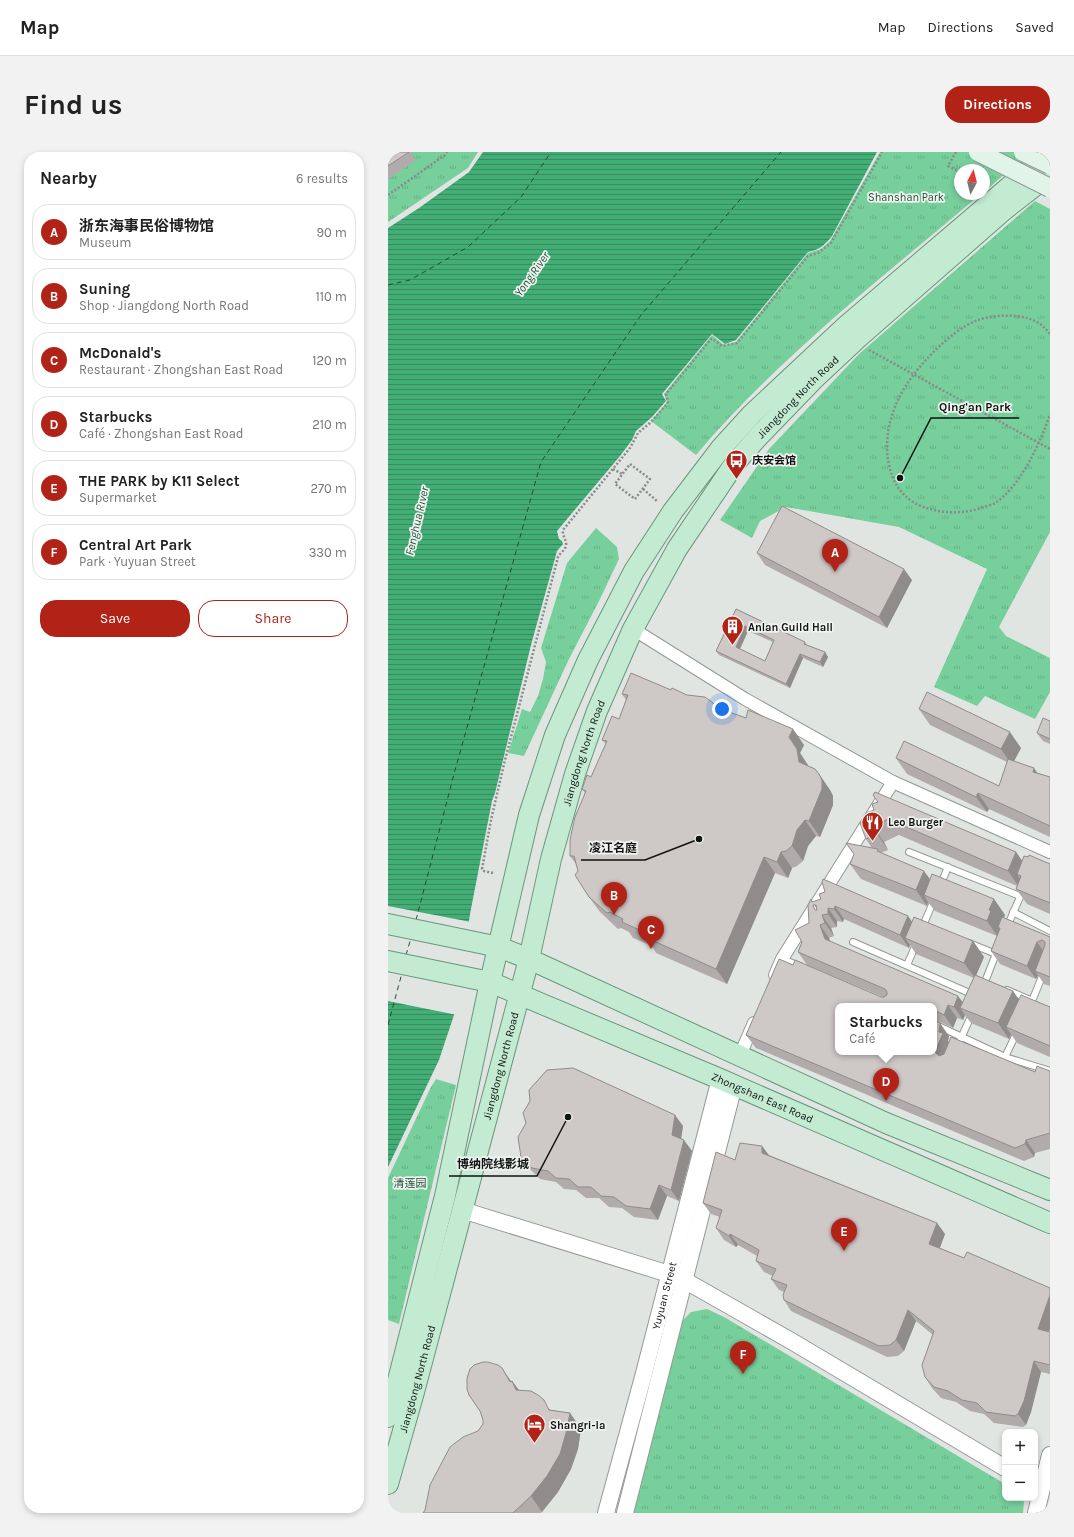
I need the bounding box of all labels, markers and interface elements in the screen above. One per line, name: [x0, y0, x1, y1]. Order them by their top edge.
text: Map: [20, 17, 59, 39]
text: Map: [878, 19, 906, 36]
text: Directions: [928, 19, 993, 36]
text: Saved: [1015, 19, 1054, 36]
button: Directions: [945, 86, 1050, 123]
text: Find us: [24, 88, 123, 121]
north arrow: [954, 164, 990, 200]
text: Nearby: [40, 168, 97, 188]
text: 6 results: [296, 171, 348, 186]
park label: Shanshan Park: [868, 191, 944, 204]
text: 浙东海事民俗博物馆: [79, 217, 214, 235]
text: A: [50, 225, 58, 240]
text: 90 m: [316, 225, 347, 240]
text: Museum: [79, 235, 131, 250]
water label: Yong River: [512, 248, 553, 299]
text: Suning: [79, 280, 130, 298]
text: B: [50, 289, 58, 304]
text: 110 m: [315, 289, 347, 304]
text: Shop · Jiangdong North Road: [79, 298, 249, 313]
text: McDonald's: [79, 344, 161, 362]
text: C: [50, 353, 58, 368]
text: 120 m: [312, 353, 347, 368]
street label: Jiangdong North Road: [754, 353, 842, 441]
text: Restaurant · Zhongshan East Road: [79, 362, 283, 377]
callout: Qing'an Park: [931, 394, 1019, 418]
text: Qing'an Park: [939, 400, 1011, 414]
text: Starbucks: [79, 408, 152, 426]
text: D: [50, 417, 58, 432]
text: 210 m: [312, 417, 347, 432]
text: Café · Zhongshan East Road: [79, 426, 244, 441]
bus stop icon: 庆安会馆: [724, 447, 750, 480]
place label: 庆安会馆: [752, 454, 796, 467]
text: THE PARK by K11 Select: [79, 472, 240, 490]
text: E: [50, 481, 58, 496]
text: 270 m: [310, 481, 347, 496]
water label: Fenghua Rıver: [402, 484, 432, 557]
text: Supermarket: [79, 490, 157, 505]
text: Central Art Park: [79, 536, 192, 554]
pin: A: [822, 539, 848, 572]
text: F: [50, 545, 58, 560]
text: 330 m: [309, 545, 347, 560]
text: Park · Yuyuan Street: [79, 554, 196, 569]
button: Save: [40, 600, 190, 637]
button: Share: [198, 600, 348, 637]
building icon: Anlan Guild Hall: [719, 614, 745, 647]
place label: Anlan Guild Hall: [748, 621, 833, 634]
street label: Jiangdong North Road: [560, 698, 608, 807]
your location: [712, 699, 732, 719]
restaurant icon: Leo Burger: [859, 809, 885, 842]
place label: Leo Burger: [888, 816, 944, 829]
callout: 凌江名庭: [581, 836, 645, 860]
text: 凌江名庭: [589, 841, 637, 855]
pin: B: [601, 882, 627, 915]
pin: C: [638, 916, 664, 949]
popup: [835, 1003, 937, 1055]
street label: Jiangdong North Road: [481, 1011, 522, 1121]
text: Starbucks: [849, 1013, 923, 1031]
text: Café: [849, 1031, 876, 1046]
pin: D: [873, 1068, 899, 1101]
street label: Zhongshan East Road: [709, 1070, 815, 1126]
callout: 博纳院线影城: [449, 1152, 537, 1176]
text: 博纳院线影城: [457, 1157, 529, 1171]
park label: 清莲园: [394, 1177, 427, 1190]
pin: E: [831, 1218, 857, 1251]
street label: Yuyuan Street: [650, 1261, 679, 1331]
street label: Jiangdong North Road: [397, 1324, 438, 1434]
pin: F: [730, 1341, 756, 1374]
hotel icon: Shangri-la: [521, 1412, 547, 1445]
place label: Shangri-la: [550, 1419, 605, 1432]
map controls: [1002, 1429, 1038, 1501]
button: +: [1002, 1429, 1038, 1465]
button: −: [1002, 1465, 1038, 1501]

